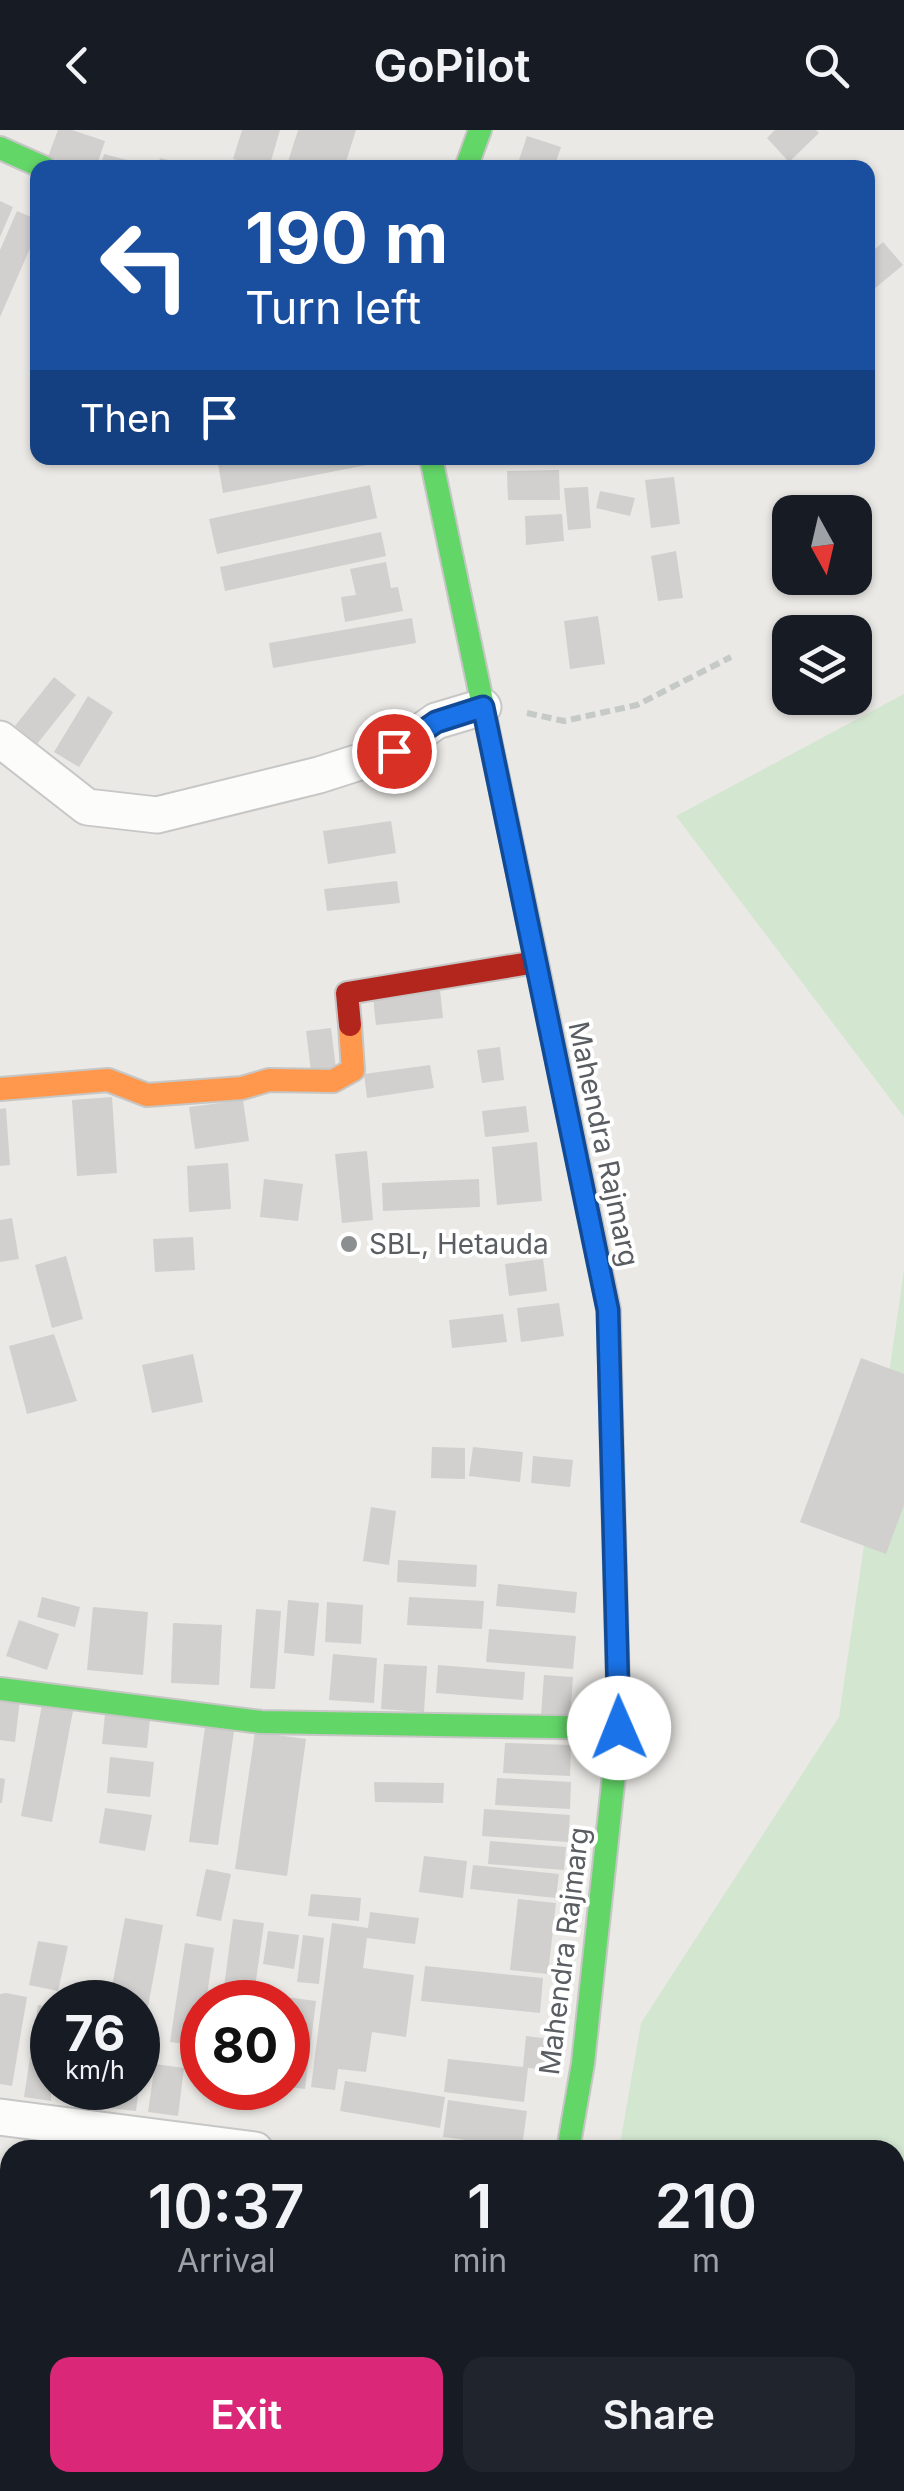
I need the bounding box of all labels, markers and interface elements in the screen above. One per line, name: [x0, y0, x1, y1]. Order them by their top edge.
icon: back: [50, 38, 105, 93]
text: GoPilot: [374, 38, 530, 93]
icon: search: [799, 38, 854, 93]
text: 190 m: [245, 195, 448, 280]
icon: left: [80, 200, 210, 330]
text: Turn left: [245, 280, 421, 335]
icon: arrive: [192, 390, 247, 445]
text: Then: [80, 395, 172, 441]
north arrow: [772, 495, 872, 595]
map controls: [772, 495, 872, 715]
button: layers: [772, 615, 872, 715]
pin: [352, 709, 437, 794]
icon: arrive: [367, 724, 422, 779]
street label: Mahendra Rajmarg: [561, 1018, 647, 1270]
place label: SBL, Hetauda: [369, 1227, 549, 1261]
marker: SBL, Hetauda: [338, 1233, 360, 1255]
position arrow: [567, 1676, 671, 1780]
street label: Mahendra Rajmarg: [532, 1825, 596, 2077]
speed limit sign: 80: [180, 1980, 310, 2110]
text: 76: [65, 2003, 125, 2063]
text: km/h: [65, 2055, 125, 2085]
text: 10:37: [148, 2170, 305, 2242]
text: 1: [467, 2170, 492, 2242]
text: 210: [655, 2170, 757, 2242]
text: Arrival: [177, 2241, 275, 2280]
text: min: [452, 2241, 507, 2280]
text: m: [692, 2241, 720, 2280]
button: Exit: [50, 2357, 443, 2472]
button: Share: [463, 2357, 855, 2472]

